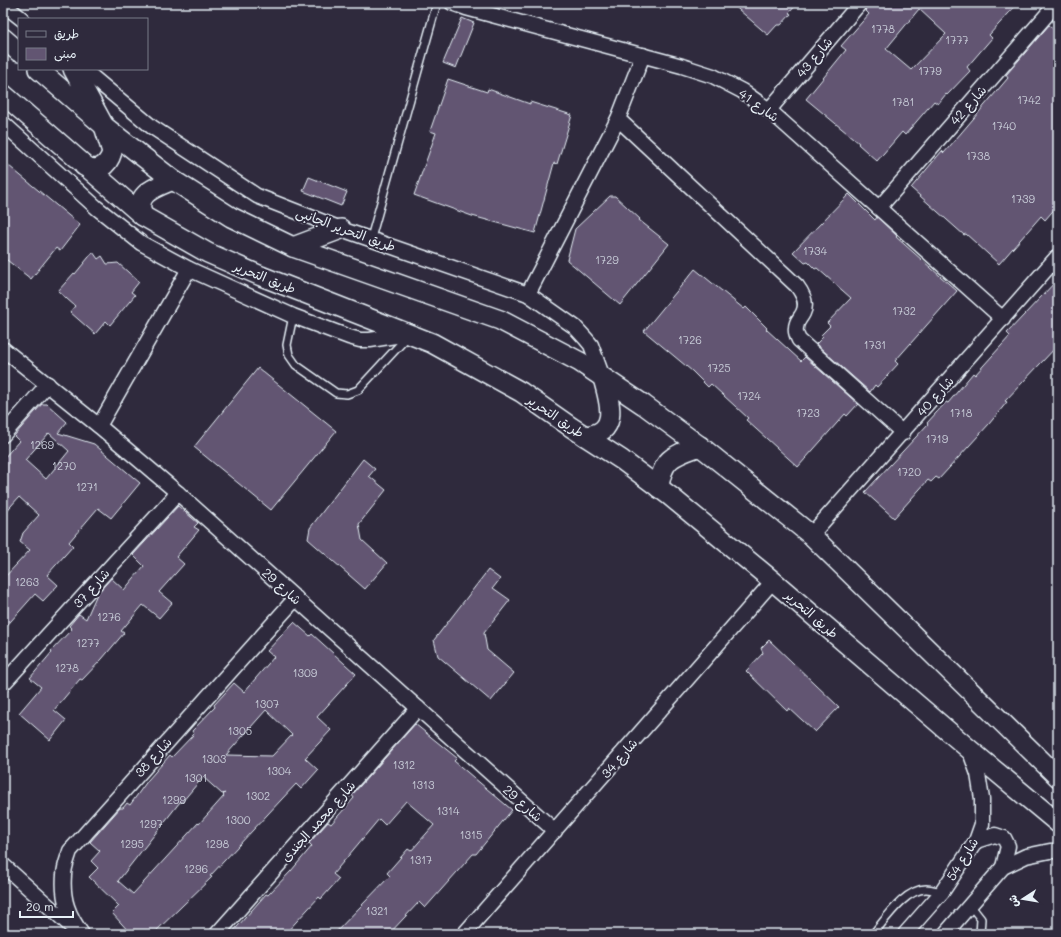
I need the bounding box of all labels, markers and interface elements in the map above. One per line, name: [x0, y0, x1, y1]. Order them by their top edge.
legend: [18, 18, 148, 70]
house number: 1778: [871, 21, 895, 36]
text: طريق: [54, 25, 79, 41]
house number: 1777: [945, 32, 969, 47]
street label: شارع 43: [792, 33, 837, 82]
text: مبنى: [54, 45, 77, 62]
house number: 1779: [918, 63, 942, 78]
street label: شارع 42: [946, 81, 991, 129]
street label: شارع 41: [735, 84, 783, 127]
house number: 1742: [1017, 92, 1041, 107]
house number: 1781: [892, 94, 914, 109]
house number: 1740: [992, 118, 1016, 133]
house number: 1738: [966, 148, 990, 163]
house number: 1739: [1011, 191, 1035, 206]
street label: طريق التحرير الجانبى: [293, 203, 398, 256]
house number: 1734: [803, 243, 828, 258]
house number: 1729: [595, 252, 619, 267]
street label: طريق التحرير: [230, 256, 299, 298]
house number: 1732: [892, 303, 916, 318]
house number: 1726: [678, 332, 702, 347]
house number: 1731: [864, 337, 886, 352]
house number: 1725: [707, 360, 731, 375]
street label: شارع 40: [912, 372, 958, 421]
house number: 1724: [737, 388, 761, 403]
street label: طريق التحرير: [523, 390, 588, 442]
house number: 1723: [796, 405, 820, 420]
house number: 1718: [950, 405, 973, 420]
house number: 1719: [926, 431, 949, 446]
house number: 1269: [30, 437, 55, 452]
house number: 1270: [52, 458, 76, 473]
house number: 1720: [897, 464, 921, 479]
house number: 1271: [76, 479, 98, 494]
street label: شارع 37: [69, 564, 114, 612]
street label: شارع 29: [258, 564, 306, 609]
house number: 1263: [15, 574, 40, 589]
street label: طريق التحرير: [781, 585, 842, 642]
house number: 1276: [97, 609, 121, 624]
house number: 1277: [76, 635, 100, 650]
house number: 1278: [55, 660, 79, 675]
house number: 1309: [293, 665, 318, 680]
house number: 1307: [255, 696, 279, 711]
house number: 1305: [228, 723, 252, 738]
street label: شارع 38: [130, 733, 176, 781]
street label: شارع 34: [597, 734, 642, 783]
house number: 1303: [202, 751, 227, 766]
house number: 1312: [393, 757, 415, 772]
house number: 1304: [267, 763, 292, 778]
house number: 1301: [184, 770, 208, 785]
street label: شارع محمد الجندى: [277, 777, 360, 866]
house number: 1313: [412, 777, 435, 792]
street label: شارع 29: [499, 781, 547, 826]
house number: 1302: [246, 788, 270, 803]
house number: 1299: [162, 792, 187, 807]
house number: 1314: [437, 803, 460, 818]
house number: 1300: [226, 812, 251, 827]
house number: 1297: [139, 816, 163, 831]
house number: 1315: [460, 827, 482, 842]
street label: شارع 54: [942, 834, 983, 884]
house number: 1295: [120, 836, 144, 851]
house number: 1298: [205, 836, 229, 851]
house number: 1317: [410, 852, 432, 867]
house number: 1296: [184, 861, 208, 876]
north arrow: [1003, 879, 1043, 919]
scale bar: [20, 893, 73, 919]
text: ش: [1004, 894, 1021, 909]
text: 20 m: [26, 898, 54, 914]
house number: 1321: [366, 903, 388, 918]

